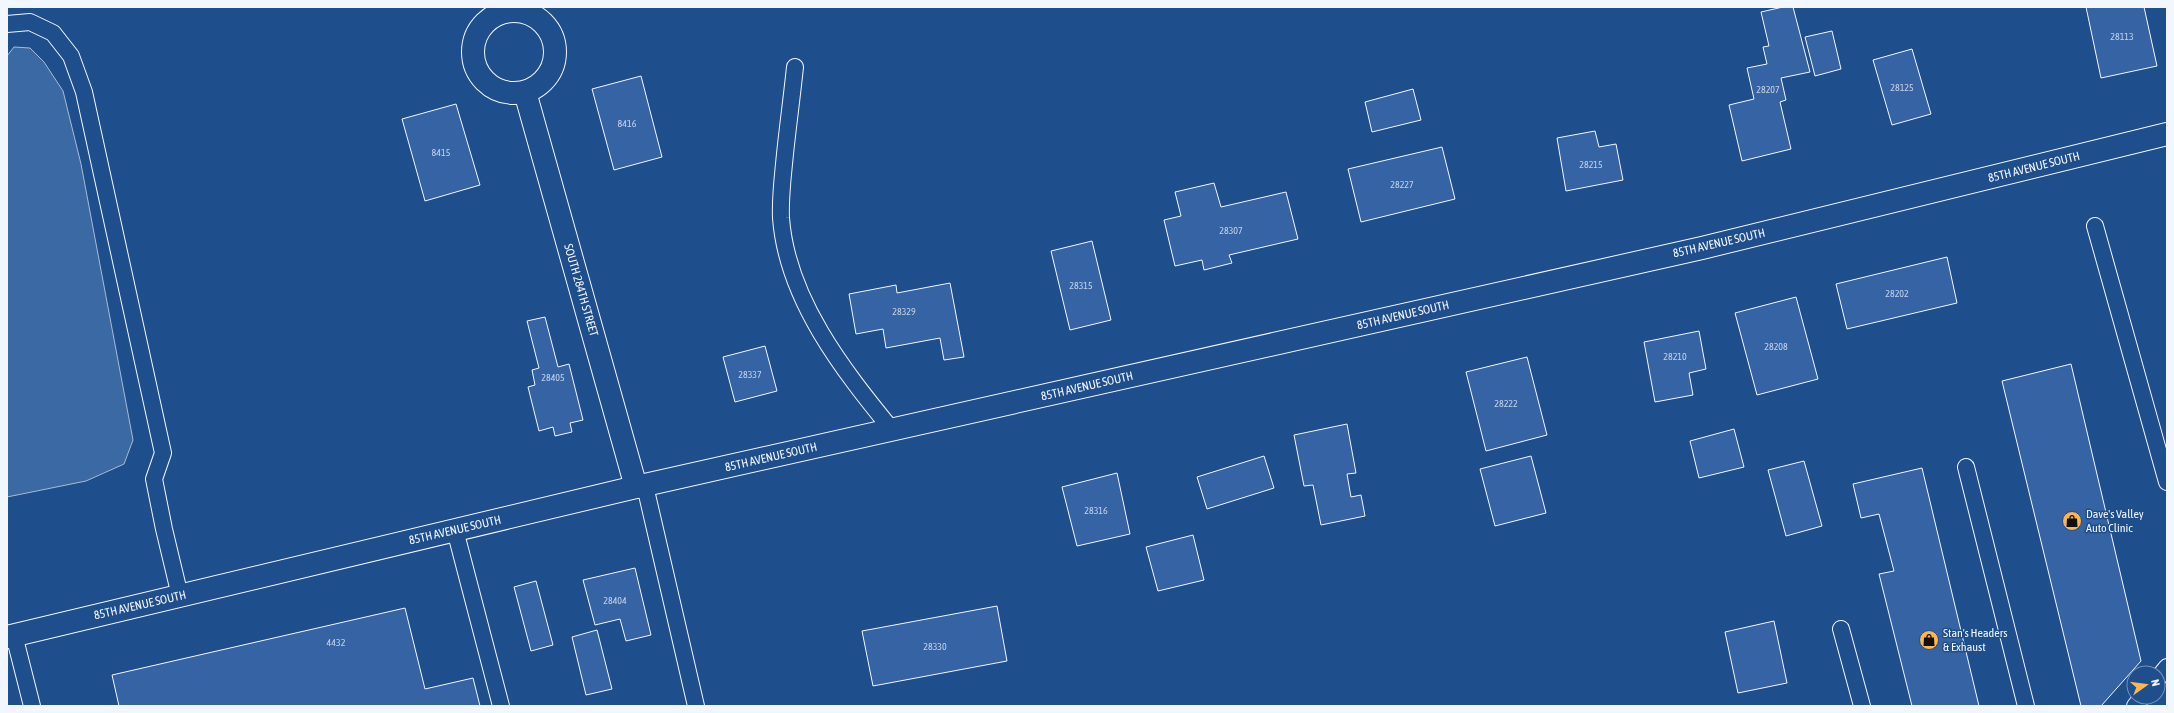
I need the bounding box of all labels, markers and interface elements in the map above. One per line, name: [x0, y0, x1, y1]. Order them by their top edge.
house number: 28113: [2110, 31, 2134, 42]
house number: 28125: [1890, 82, 1914, 93]
house number: 28207: [1756, 84, 1780, 95]
house number: 8416: [618, 118, 637, 129]
house number: 8415: [432, 147, 451, 158]
street label: 85TH AVENUE SOUTH: [1987, 149, 2081, 185]
house number: 28215: [1579, 159, 1603, 170]
house number: 28227: [1390, 179, 1414, 190]
house number: 28307: [1219, 225, 1243, 236]
street label: 85TH AVENUE SOUTH: [1672, 226, 1766, 260]
street label: SOUTH 284TH STREET: [561, 242, 601, 339]
house number: 28315: [1069, 280, 1093, 291]
house number: 28202: [1885, 288, 1909, 299]
street label: 85TH AVENUE SOUTH: [1356, 298, 1450, 332]
house number: 28329: [892, 306, 916, 317]
house number: 28208: [1764, 341, 1788, 352]
house number: 28210: [1663, 351, 1687, 362]
house number: 28337: [738, 369, 762, 380]
street label: 85TH AVENUE SOUTH: [1040, 369, 1134, 403]
house number: 28405: [541, 372, 565, 383]
house number: 28222: [1494, 398, 1518, 409]
street label: 85TH AVENUE SOUTH: [724, 440, 818, 474]
house number: 28316: [1084, 505, 1108, 516]
place label: Dave's Valley Auto Clinic: [2086, 507, 2144, 535]
shop icon: Dave's Valley Auto Clinic: [2061, 510, 2083, 532]
street label: 85TH AVENUE SOUTH: [408, 513, 502, 547]
street label: 85TH AVENUE SOUTH: [93, 588, 187, 622]
house number: 28404: [603, 595, 627, 606]
place label: Stan's Headers & Exhaust: [1943, 626, 2007, 654]
shop icon: Stan's Headers & Exhaust: [1918, 629, 1940, 651]
house number: 4432: [327, 637, 346, 648]
house number: 28330: [923, 641, 947, 652]
north arrow: [2126, 665, 2166, 705]
text: N: [2149, 678, 2162, 687]

